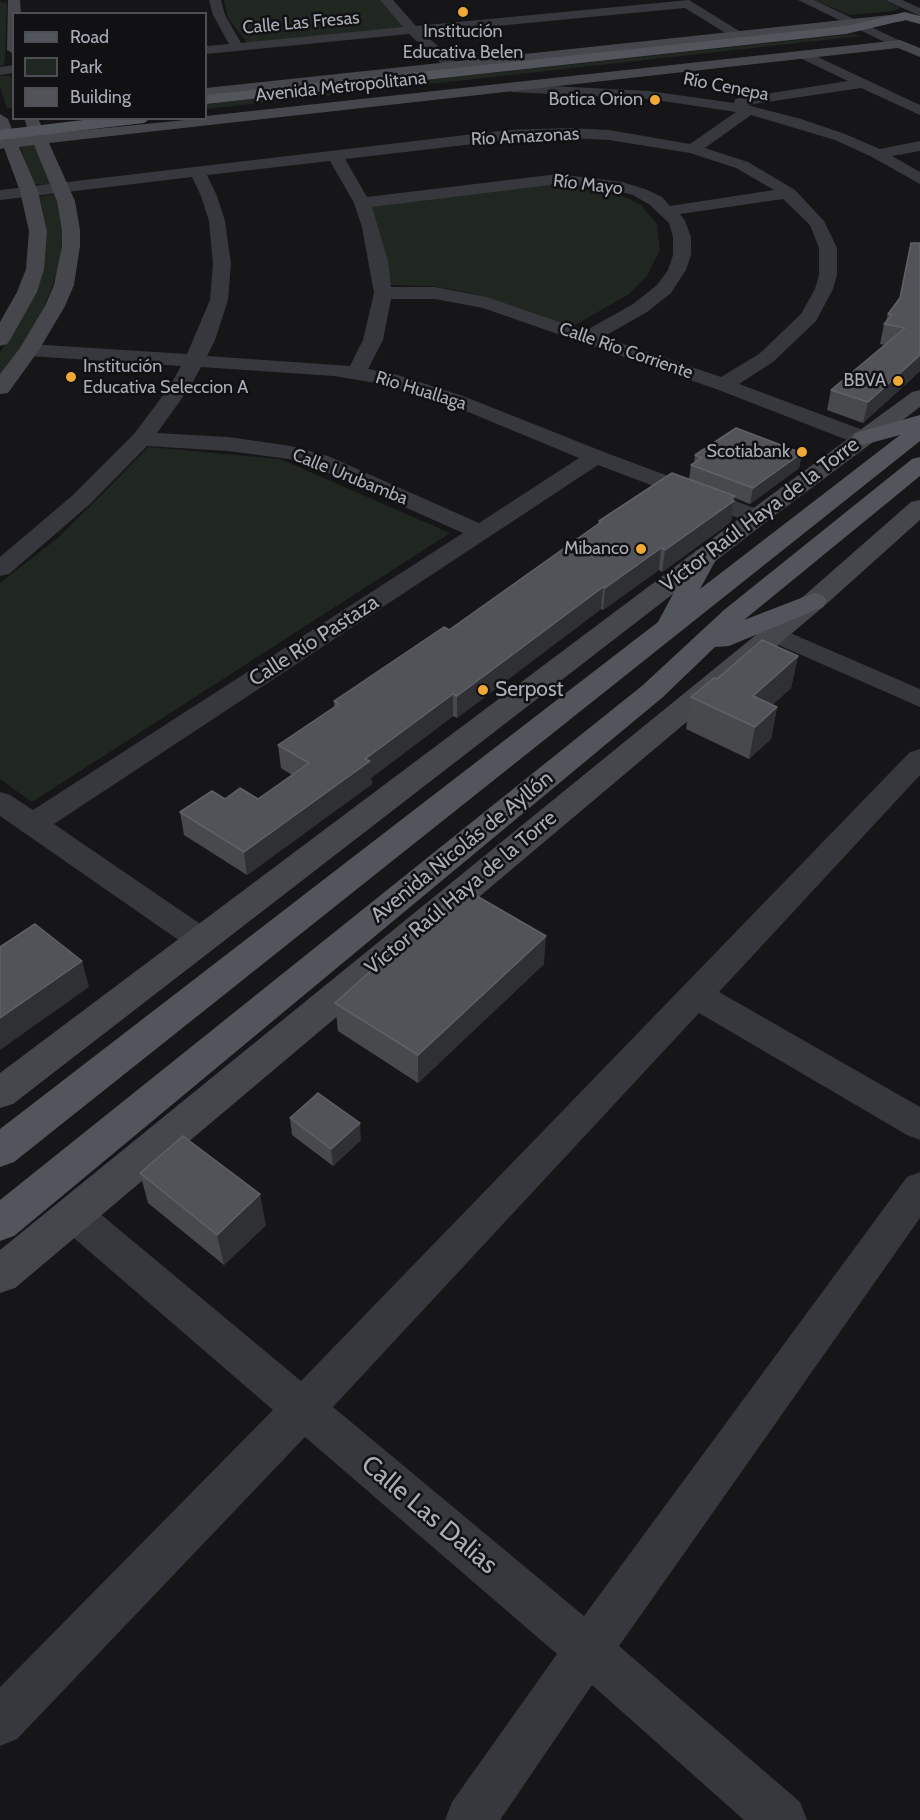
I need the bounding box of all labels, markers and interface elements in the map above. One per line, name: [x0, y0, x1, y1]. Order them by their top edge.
marker: Institución Educativa Belen: [456, 5, 470, 19]
street label: Calle Las Fresas: [242, 7, 360, 39]
legend: [12, 12, 207, 120]
place label: Institución Educativa Belen: [403, 21, 523, 63]
text: Road: [70, 26, 109, 48]
text: Park: [70, 56, 102, 78]
street label: Avenida Metropolitana: [255, 67, 427, 107]
street label: Río Cenepa: [681, 68, 771, 106]
text: Building: [70, 86, 131, 108]
place label: Botica Orion: [549, 89, 643, 111]
marker: Botica Orion: [648, 93, 662, 107]
street label: Río Amazonas: [470, 123, 580, 151]
street label: Río Mayo: [552, 170, 624, 200]
street label: Calle Río Corriente: [556, 318, 696, 384]
place label: Institución Educativa Seleccion A: [83, 356, 248, 398]
street label: Rio Huallaga: [373, 367, 469, 415]
marker: Institución Educativa Seleccion A: [64, 370, 78, 384]
place label: BBVA: [844, 370, 886, 392]
marker: BBVA: [891, 374, 905, 388]
street label: Víctor Raúl Haya de la Torre: [656, 432, 864, 598]
place label: Scotiabank: [706, 441, 790, 463]
street label: Calle Urubamba: [289, 444, 411, 510]
marker: Scotiabank: [795, 445, 809, 459]
place label: Mibanco: [564, 538, 629, 560]
marker: Mibanco: [634, 542, 648, 556]
street label: Calle Río Pastaza: [245, 590, 383, 692]
place label: Serpost: [495, 677, 564, 703]
marker: Serpost: [476, 683, 490, 697]
street label: Avenida Nicolás de Ayllón: [366, 766, 558, 928]
street label: Víctor Raúl Haya de la Torre: [360, 805, 562, 981]
street label: Calle Las Dalias: [355, 1449, 503, 1581]

